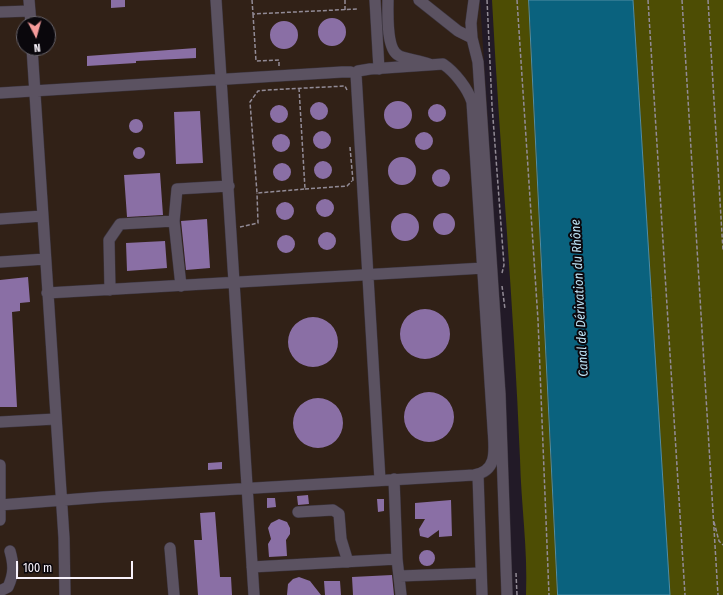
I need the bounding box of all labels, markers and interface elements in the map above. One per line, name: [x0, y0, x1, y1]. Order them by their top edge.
north arrow: [16, 16, 56, 56]
text: N: [33, 41, 41, 54]
water label: Canal de Dérivation du Rhône: [568, 219, 592, 377]
scale bar: [18, 553, 135, 579]
text: 100 m: [23, 561, 52, 575]

